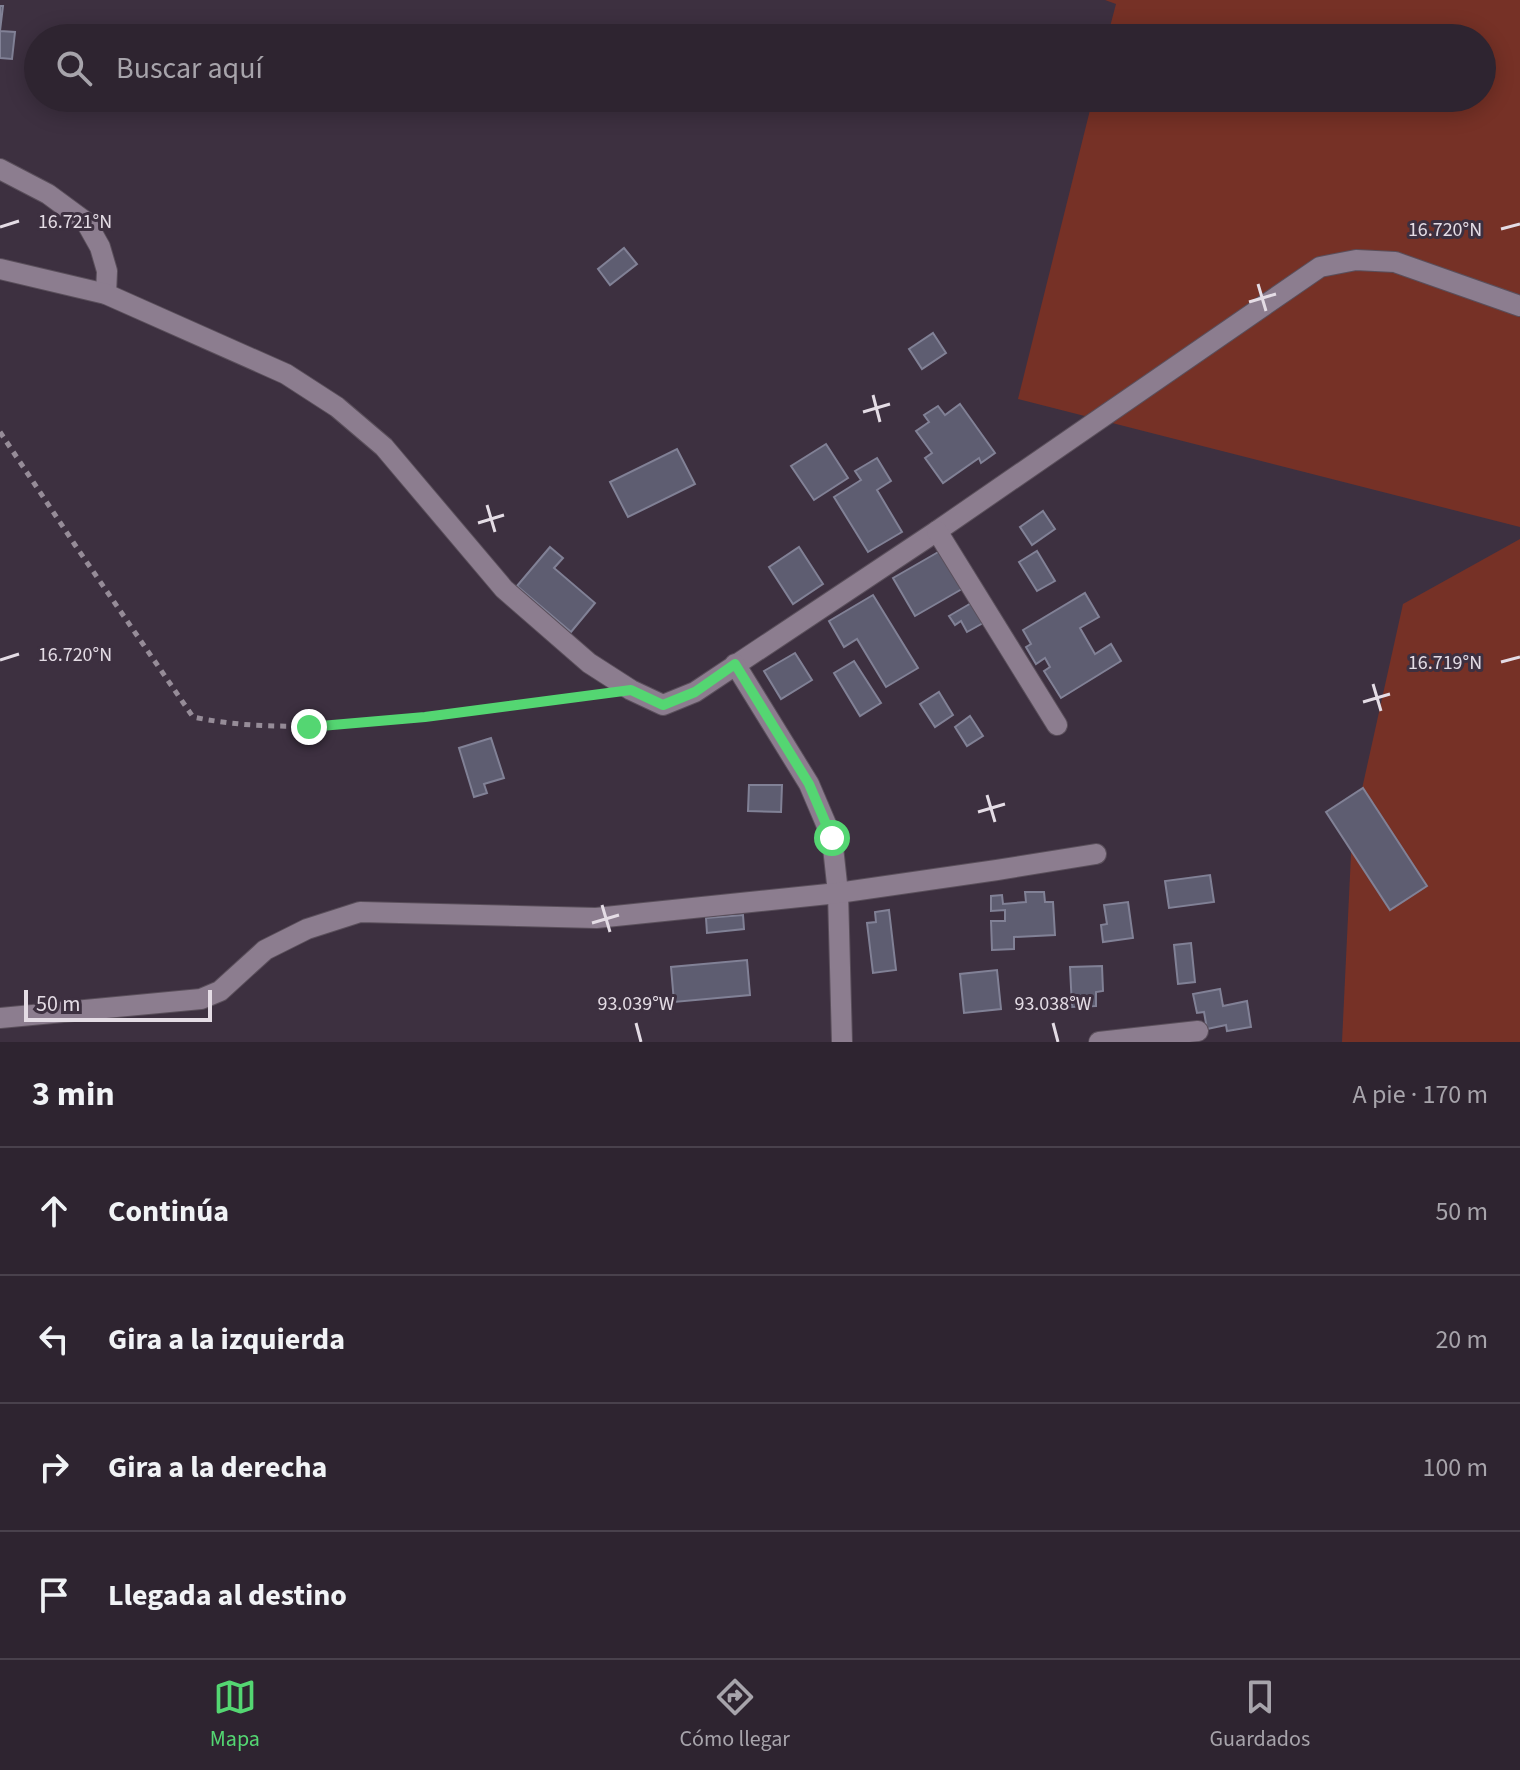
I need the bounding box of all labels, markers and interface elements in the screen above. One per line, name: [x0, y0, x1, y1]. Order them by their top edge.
search box: [24, 24, 1496, 112]
icon: search: [52, 46, 96, 90]
text: Buscar aquí: [116, 47, 263, 90]
text: 16.721°N: [38, 208, 112, 236]
text: 16.720°N: [1408, 216, 1482, 244]
text: 16.720°N: [38, 641, 112, 669]
text: 16.719°N: [1408, 649, 1482, 677]
route end: [291, 709, 327, 745]
route start: [814, 820, 850, 856]
scale bar: [24, 986, 212, 1022]
text: 50 m: [36, 988, 81, 1020]
text: 93.039°W: [597, 990, 675, 1018]
text: 93.038°W: [1014, 990, 1092, 1018]
text: 3 min: [32, 1070, 115, 1119]
text: A pie · 170 m: [1353, 1076, 1488, 1113]
icon: ahead: [32, 1189, 76, 1233]
text: Continúa: [108, 1190, 229, 1233]
text: 50 m: [1435, 1193, 1488, 1230]
icon: left: [32, 1317, 76, 1361]
text: Gira a la izquierda: [108, 1318, 345, 1361]
text: 20 m: [1435, 1321, 1488, 1358]
icon: right: [32, 1445, 76, 1489]
text: Gira a la derecha: [108, 1446, 327, 1489]
text: 100 m: [1422, 1449, 1488, 1486]
icon: arrive: [32, 1573, 76, 1617]
text: Llegada al destino: [108, 1574, 347, 1617]
tab: Mapa: [210, 1675, 260, 1755]
tab: Cómo llegar: [679, 1675, 790, 1755]
tab: Guardados: [1210, 1675, 1310, 1755]

